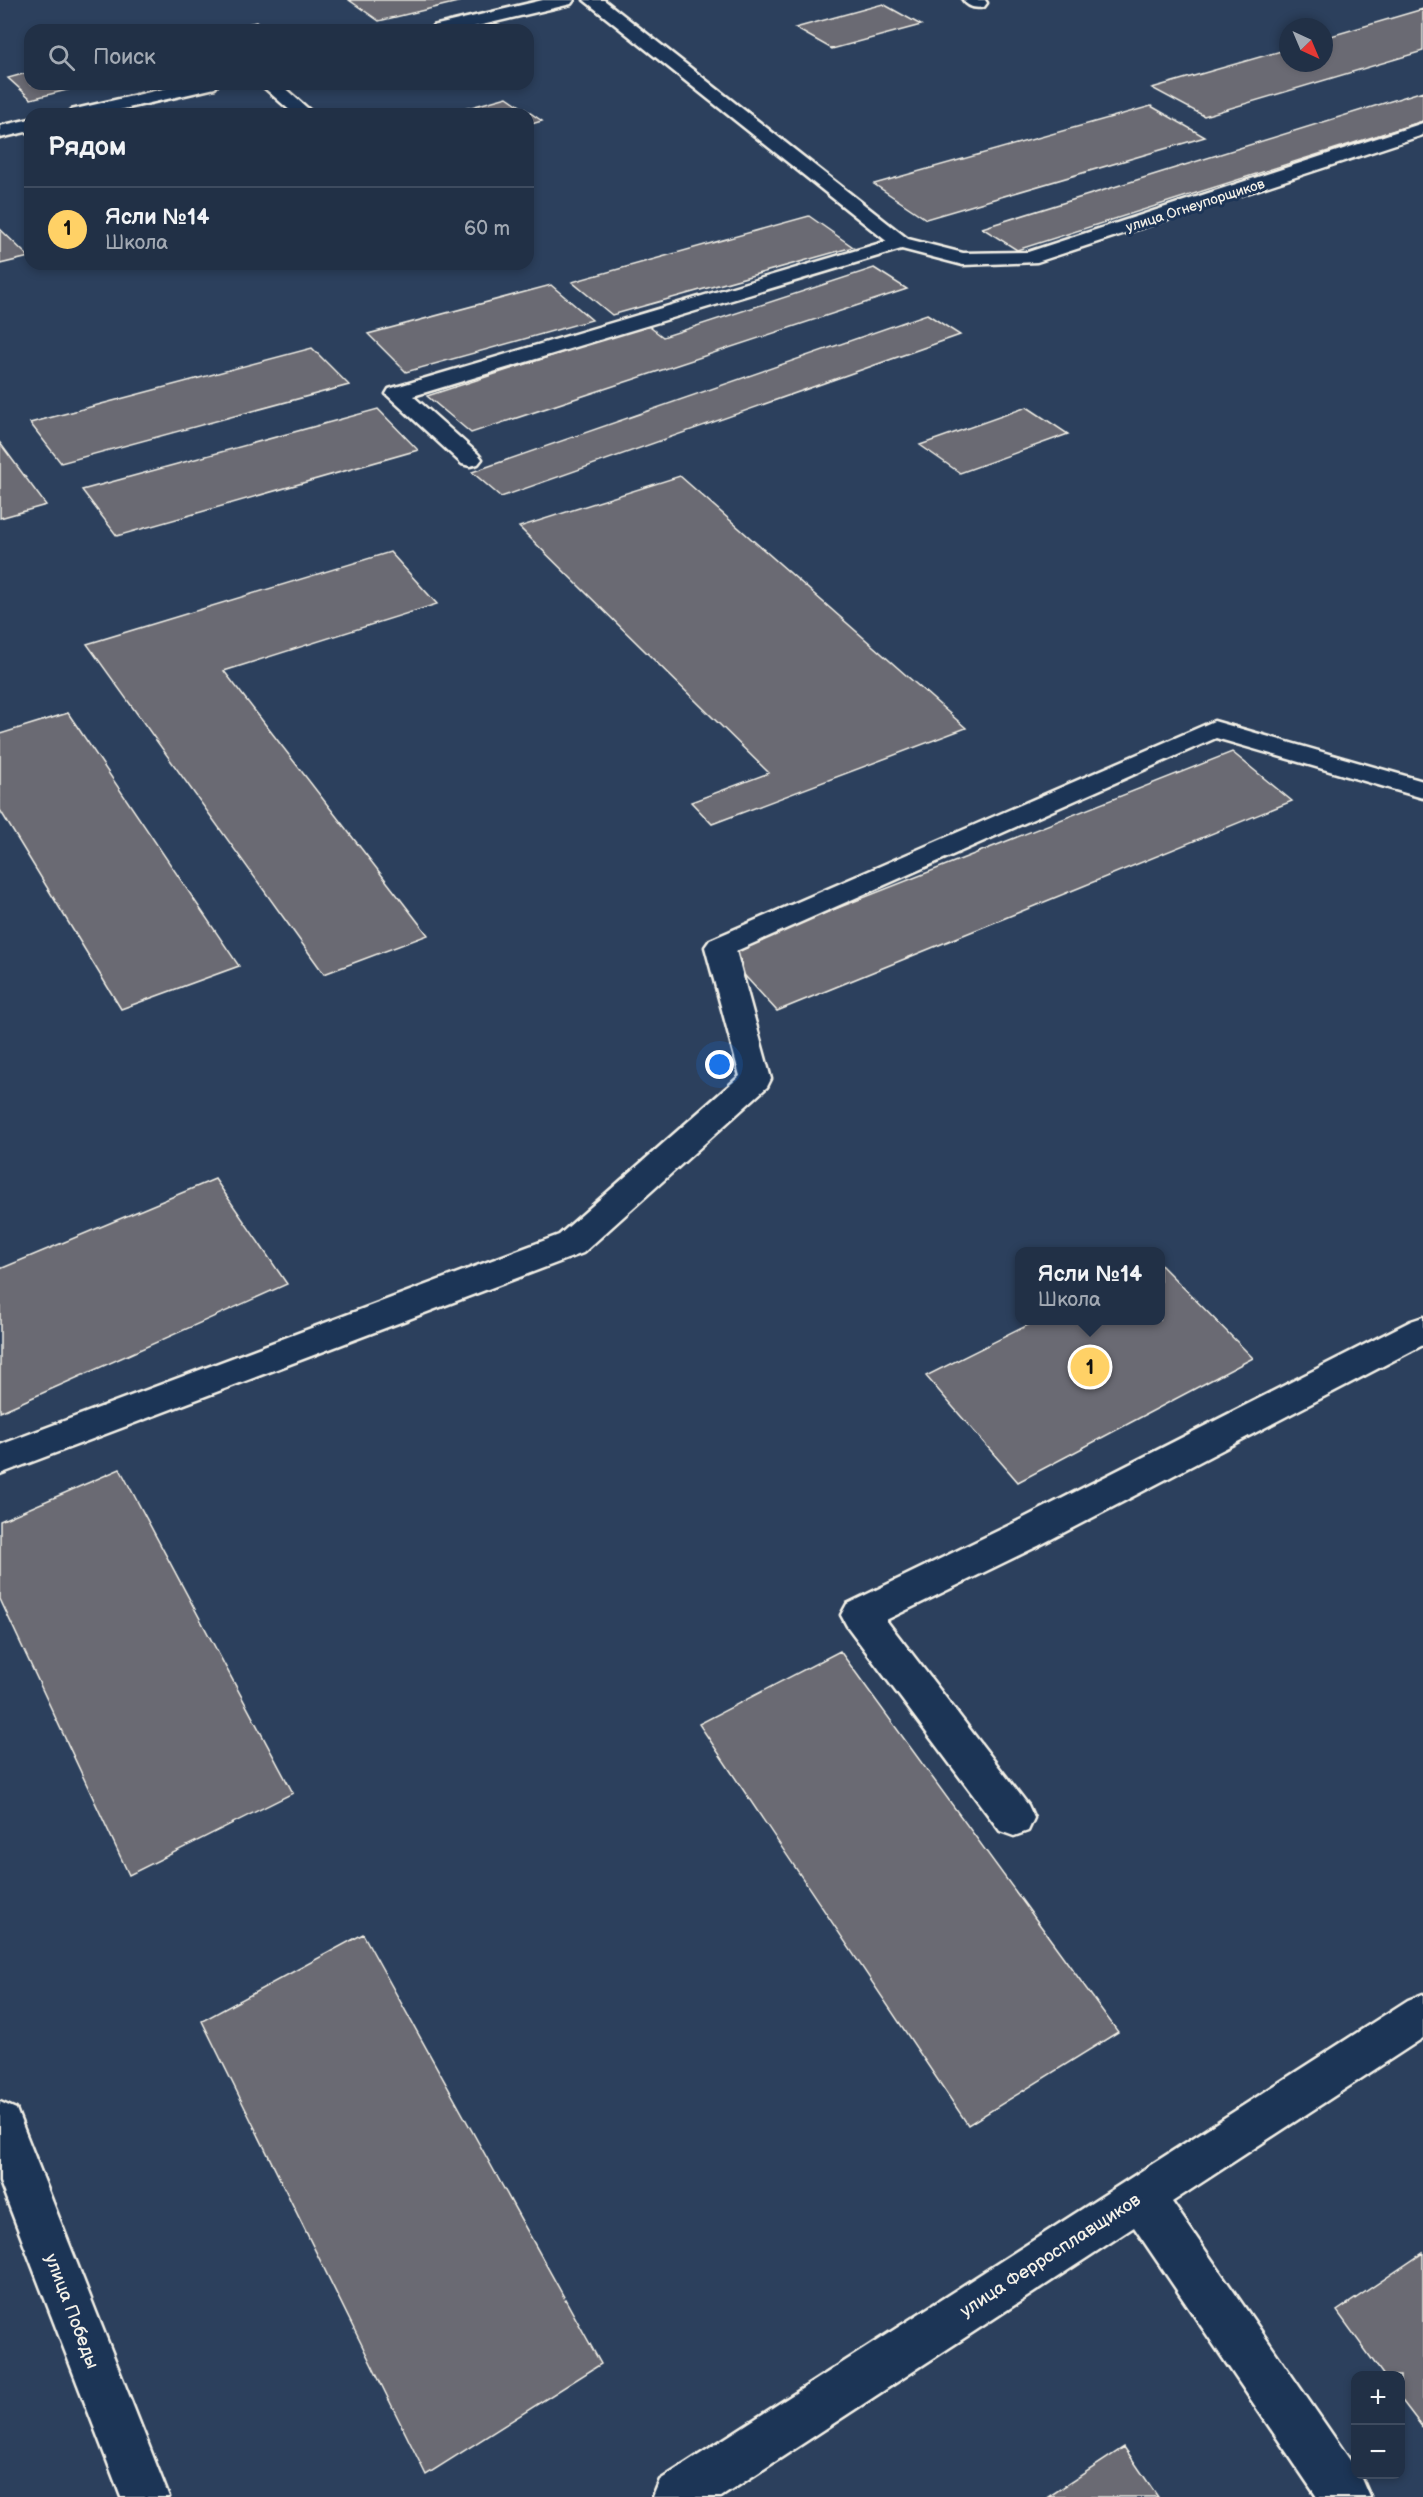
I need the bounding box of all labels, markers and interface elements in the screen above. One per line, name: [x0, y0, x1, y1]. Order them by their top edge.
north arrow: [1279, 18, 1333, 72]
search box: [24, 24, 534, 90]
icon: search: [45, 41, 78, 74]
text: Поиск: [93, 44, 156, 71]
text: Рядом: [48, 132, 126, 163]
street label: улица Огнеупорщиков: [1124, 175, 1267, 236]
text: Ясли №14: [105, 204, 209, 231]
text: 1: [63, 217, 72, 241]
text: 60 m: [464, 217, 510, 241]
text: Школа: [105, 231, 168, 255]
your location: [705, 1050, 734, 1079]
popup: [1015, 1247, 1165, 1325]
text: Ясли №14: [1038, 1261, 1142, 1288]
text: Школа: [1038, 1288, 1101, 1312]
pin: 1: [1070, 1344, 1110, 1390]
street label: улица Ферросплавщиков: [956, 2189, 1145, 2322]
street label: улица Победы: [40, 2251, 103, 2372]
map controls: [1351, 2371, 1405, 2479]
button: +: [1351, 2371, 1405, 2425]
button: −: [1351, 2425, 1405, 2479]

